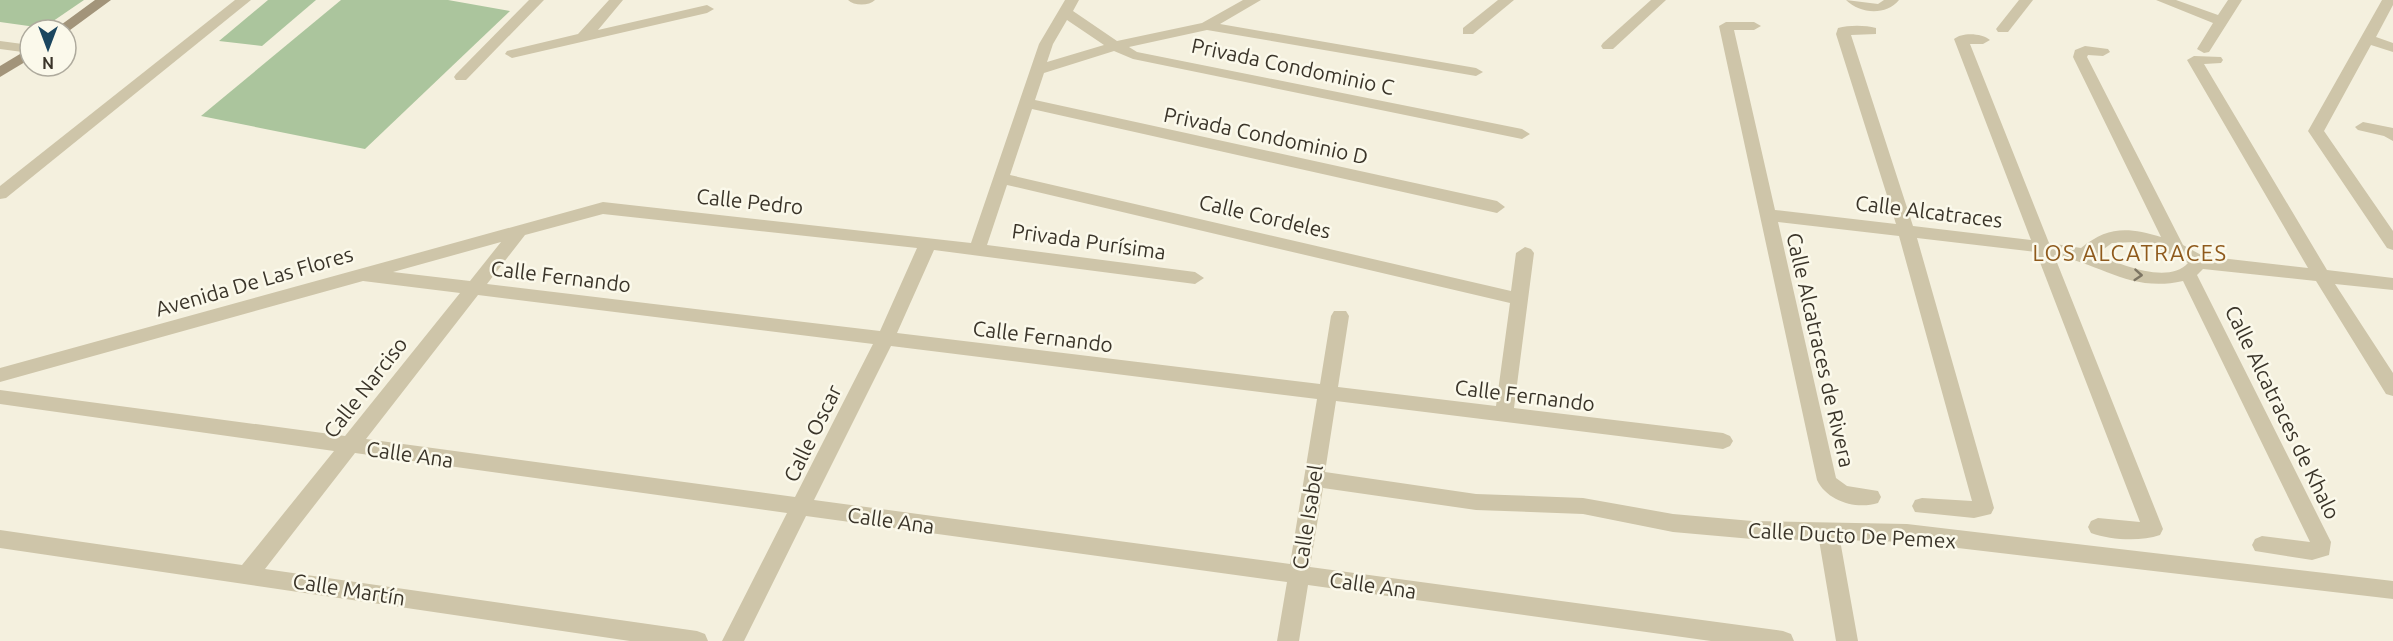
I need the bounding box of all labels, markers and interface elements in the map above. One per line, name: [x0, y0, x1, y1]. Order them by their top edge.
north arrow: [18, 18, 78, 78]
street label: Privada Condominio C: [1190, 33, 1397, 99]
text: N: [42, 54, 54, 72]
street label: Privada Condominio D: [1162, 102, 1370, 168]
street label: Calle Pedro: [695, 183, 805, 219]
street label: Calle Cordeles: [1197, 189, 1333, 243]
street label: Calle Alcatraces: [1854, 190, 2004, 232]
street label: Privada Purísima: [1010, 218, 1168, 264]
street label: Calle Alcatraces de Rivera: [1782, 230, 1860, 470]
district label: LOS ALCATRACES: [2032, 240, 2228, 265]
street label: Avenida De Las Flores: [153, 241, 355, 321]
street label: Calle Fernando: [490, 255, 632, 297]
one-way arrow: [2134, 269, 2143, 282]
street label: Calle Alcatraces de Khalo: [2221, 301, 2345, 523]
street label: Calle Fernando: [972, 315, 1114, 357]
street label: Calle Narciso: [318, 332, 412, 442]
street label: Calle Fernando: [1454, 374, 1596, 416]
street label: Calle Oscar: [778, 381, 846, 485]
street label: Calle Ana: [365, 436, 455, 472]
street label: Calle Isabel: [1287, 463, 1327, 571]
street label: Calle Ana: [846, 502, 936, 538]
street label: Calle Ducto De Pemex: [1747, 518, 1957, 552]
street label: Calle Ana: [1328, 567, 1418, 603]
street label: Calle Martín: [291, 568, 407, 610]

